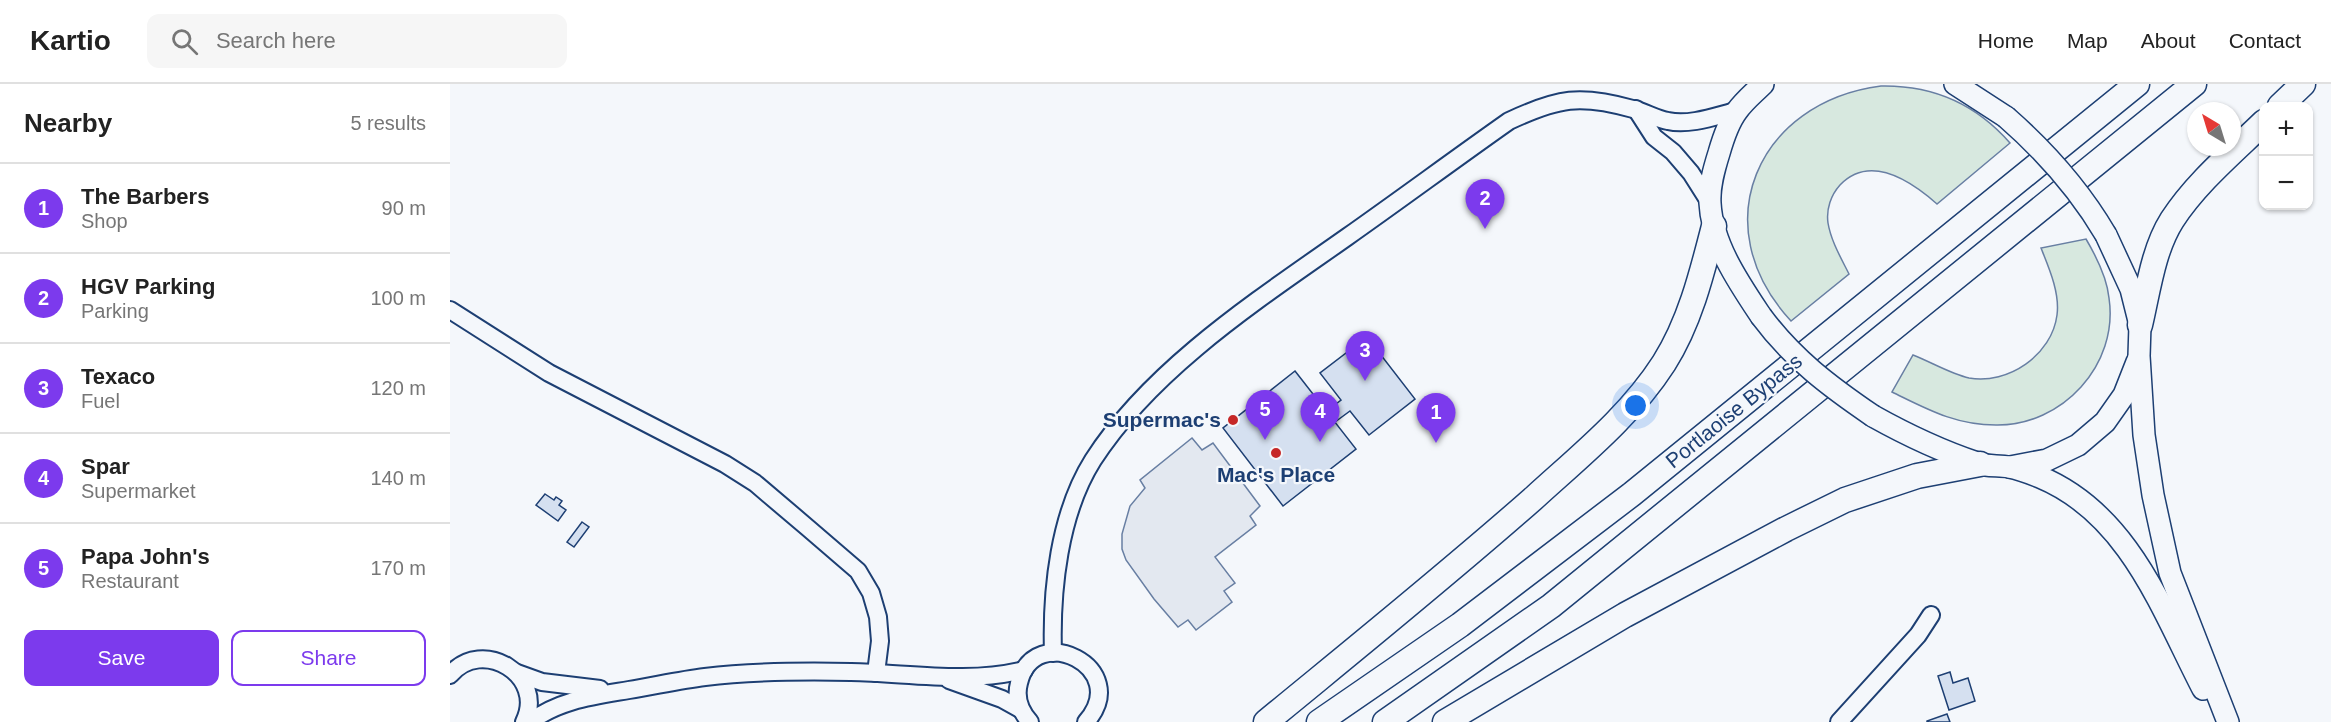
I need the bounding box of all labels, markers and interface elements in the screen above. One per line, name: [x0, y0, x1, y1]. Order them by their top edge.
search box: [147, 14, 567, 68]
text: Kartio: [30, 25, 111, 56]
icon: search: [168, 25, 201, 58]
text: Search here: [216, 28, 336, 53]
text: Home: [1978, 29, 2034, 52]
text: Map: [2067, 29, 2108, 52]
text: About: [2141, 29, 2196, 52]
text: Contact: [2229, 29, 2301, 52]
north arrow: [2187, 102, 2241, 156]
map controls: [2259, 102, 2313, 210]
button: +: [2259, 102, 2313, 156]
text: Nearby: [24, 108, 112, 138]
text: 5 results: [350, 112, 426, 134]
button: −: [2259, 156, 2313, 210]
pin: 2: [1466, 180, 1504, 229]
text: The Barbers: [81, 184, 209, 209]
text: 1: [38, 197, 49, 219]
text: 90 m: [382, 197, 426, 219]
text: Shop: [81, 210, 128, 232]
text: HGV Parking: [81, 274, 215, 299]
text: 2: [38, 287, 49, 309]
text: 100 m: [370, 287, 426, 309]
text: Parking: [81, 300, 149, 322]
pin: 3: [1346, 332, 1384, 381]
street label: Portlaoise Bypass: [1661, 349, 1806, 472]
text: Texaco: [81, 364, 155, 389]
text: 3: [38, 377, 49, 399]
text: 120 m: [370, 377, 426, 399]
text: Fuel: [81, 390, 120, 412]
pin: 5: [1246, 390, 1284, 440]
your location: [1621, 391, 1650, 420]
pin: 4: [1300, 392, 1340, 442]
pin: 1: [1416, 394, 1456, 443]
place label: Supermac's: [1103, 408, 1221, 431]
marker: Supermac's: [1226, 413, 1240, 427]
marker: Mac's Place: [1269, 446, 1283, 460]
text: Spar: [81, 454, 130, 479]
place label: Mac's Place: [1217, 463, 1335, 486]
text: 4: [38, 467, 49, 489]
text: 140 m: [370, 467, 426, 489]
text: Supermarket: [81, 480, 196, 502]
text: Papa John's: [81, 544, 210, 569]
text: 5: [38, 557, 49, 579]
text: 170 m: [370, 557, 426, 579]
text: Restaurant: [81, 570, 179, 592]
button: Save: [24, 630, 219, 686]
button: Share: [231, 630, 426, 686]

